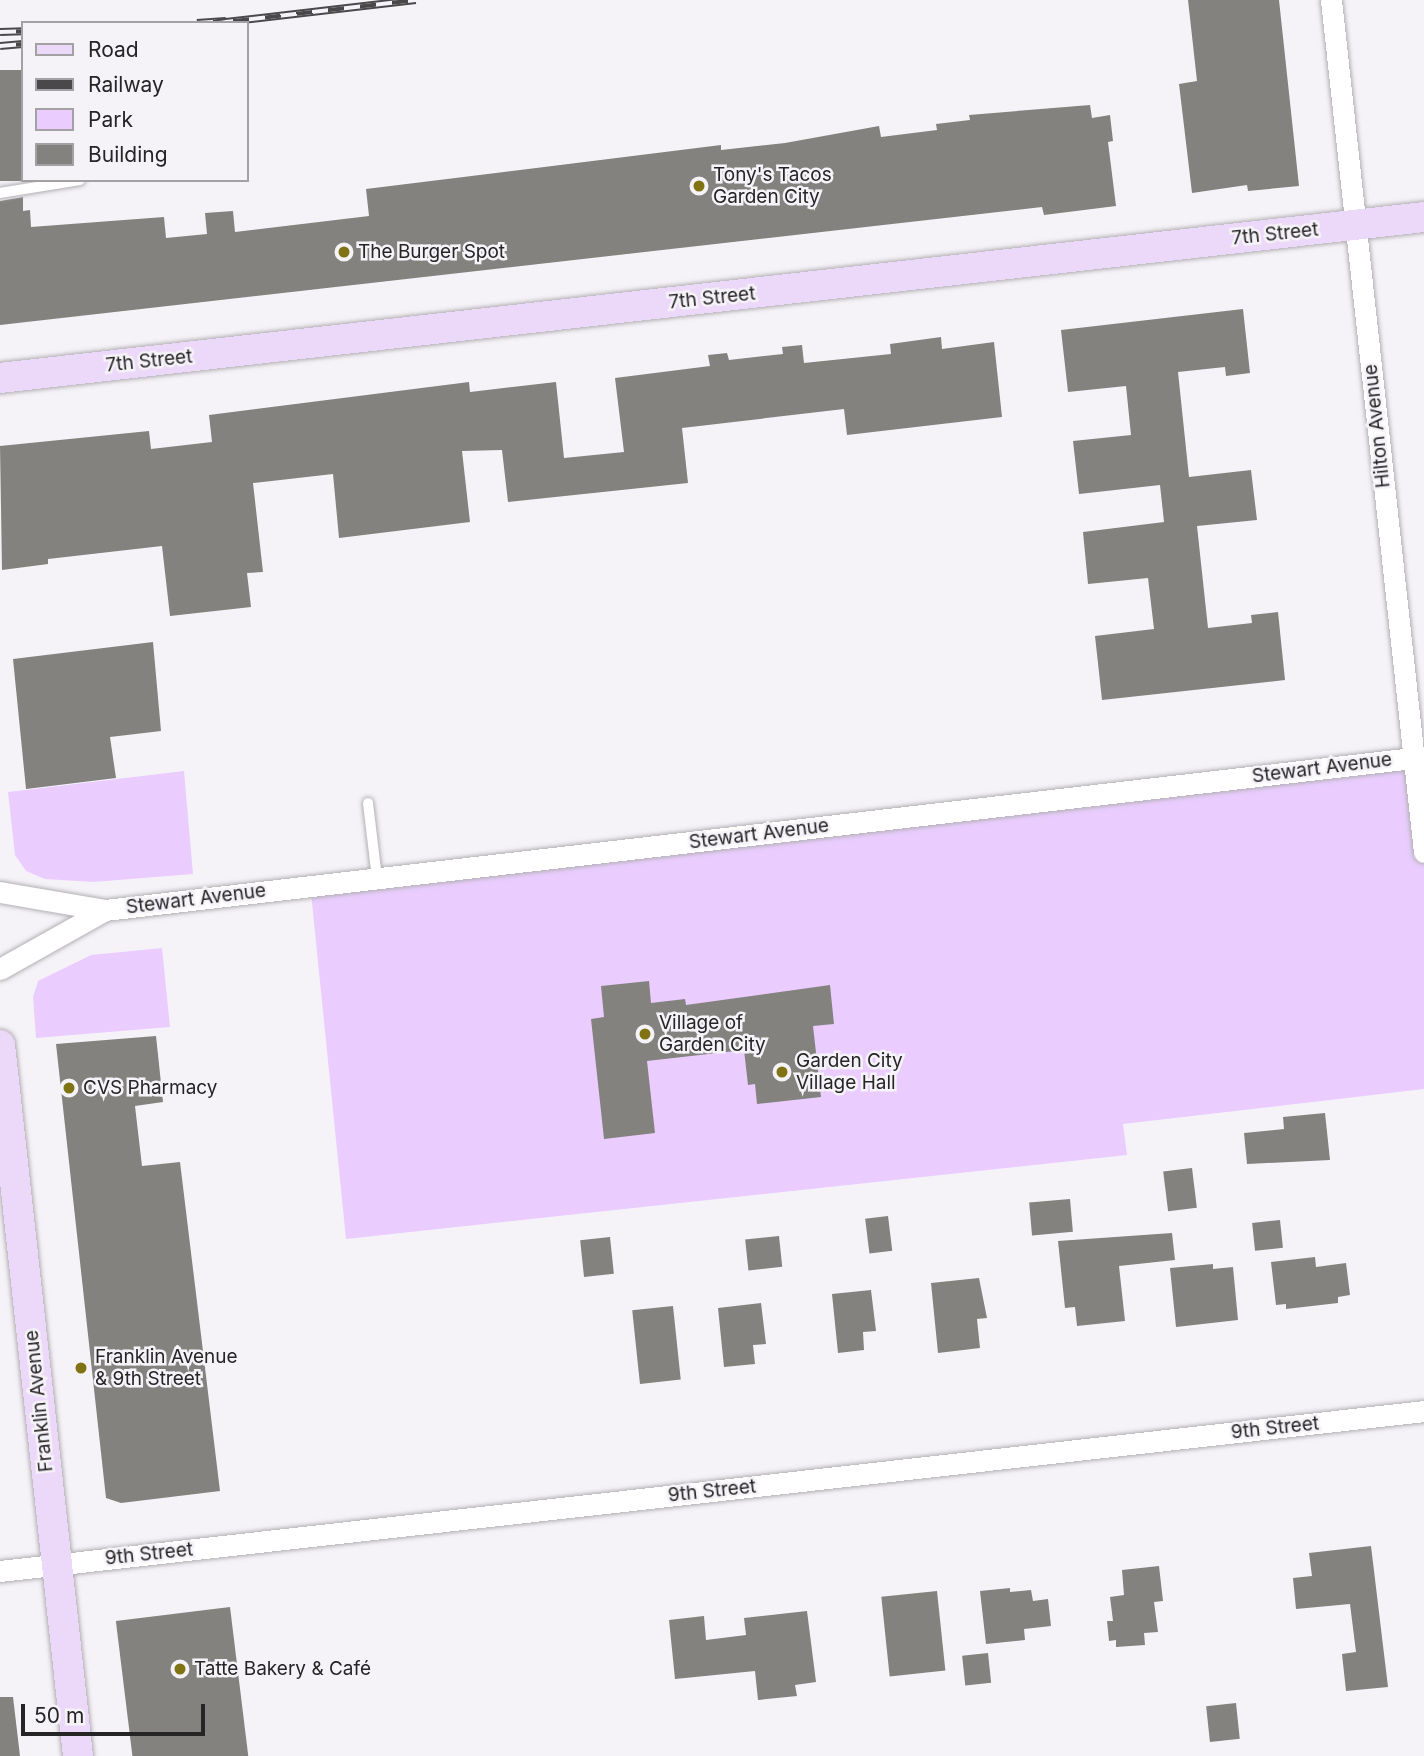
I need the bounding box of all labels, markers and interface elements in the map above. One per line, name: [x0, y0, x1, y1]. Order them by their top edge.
legend: [21, 21, 248, 182]
text: Road: [88, 37, 139, 62]
text: Railway: [88, 72, 164, 97]
text: Park: [88, 107, 133, 132]
text: Building: [88, 142, 168, 167]
place label: Tony's Tacos Garden City: [713, 164, 832, 208]
marker: Tony's Tacos Garden City: [691, 178, 707, 194]
street label: 7th Street: [1230, 218, 1320, 250]
place label: The Burger Spot: [358, 241, 505, 263]
marker: The Burger Spot: [336, 244, 352, 260]
street label: 7th Street: [667, 282, 757, 314]
street label: 7th Street: [104, 345, 194, 377]
street label: Hilton Avenue: [1359, 363, 1395, 489]
street label: Stewart Avenue: [1251, 748, 1393, 788]
street label: Stewart Avenue: [688, 814, 830, 854]
street label: Stewart Avenue: [125, 879, 267, 919]
place label: Village of Garden City: [659, 1012, 766, 1056]
marker: Village of Garden City: [637, 1026, 653, 1042]
place label: Garden City Village Hall: [796, 1050, 903, 1094]
marker: Garden City Village Hall: [774, 1064, 790, 1080]
place label: CVS Pharmacy: [83, 1077, 217, 1099]
marker: CVS Pharmacy: [61, 1080, 77, 1096]
street label: Franklin Avenue: [20, 1329, 58, 1473]
place label: Franklin Avenue & 9th Street: [95, 1346, 238, 1390]
marker: Franklin Avenue & 9th Street: [73, 1360, 89, 1376]
street label: 9th Street: [1230, 1412, 1320, 1444]
street label: 9th Street: [667, 1475, 757, 1507]
street label: 9th Street: [104, 1538, 194, 1570]
place label: Tatte Bakery & Café: [194, 1658, 371, 1680]
marker: Tatte Bakery & Café: [172, 1661, 188, 1677]
scale bar: [24, 1690, 208, 1734]
text: 50 m: [34, 1703, 84, 1728]

